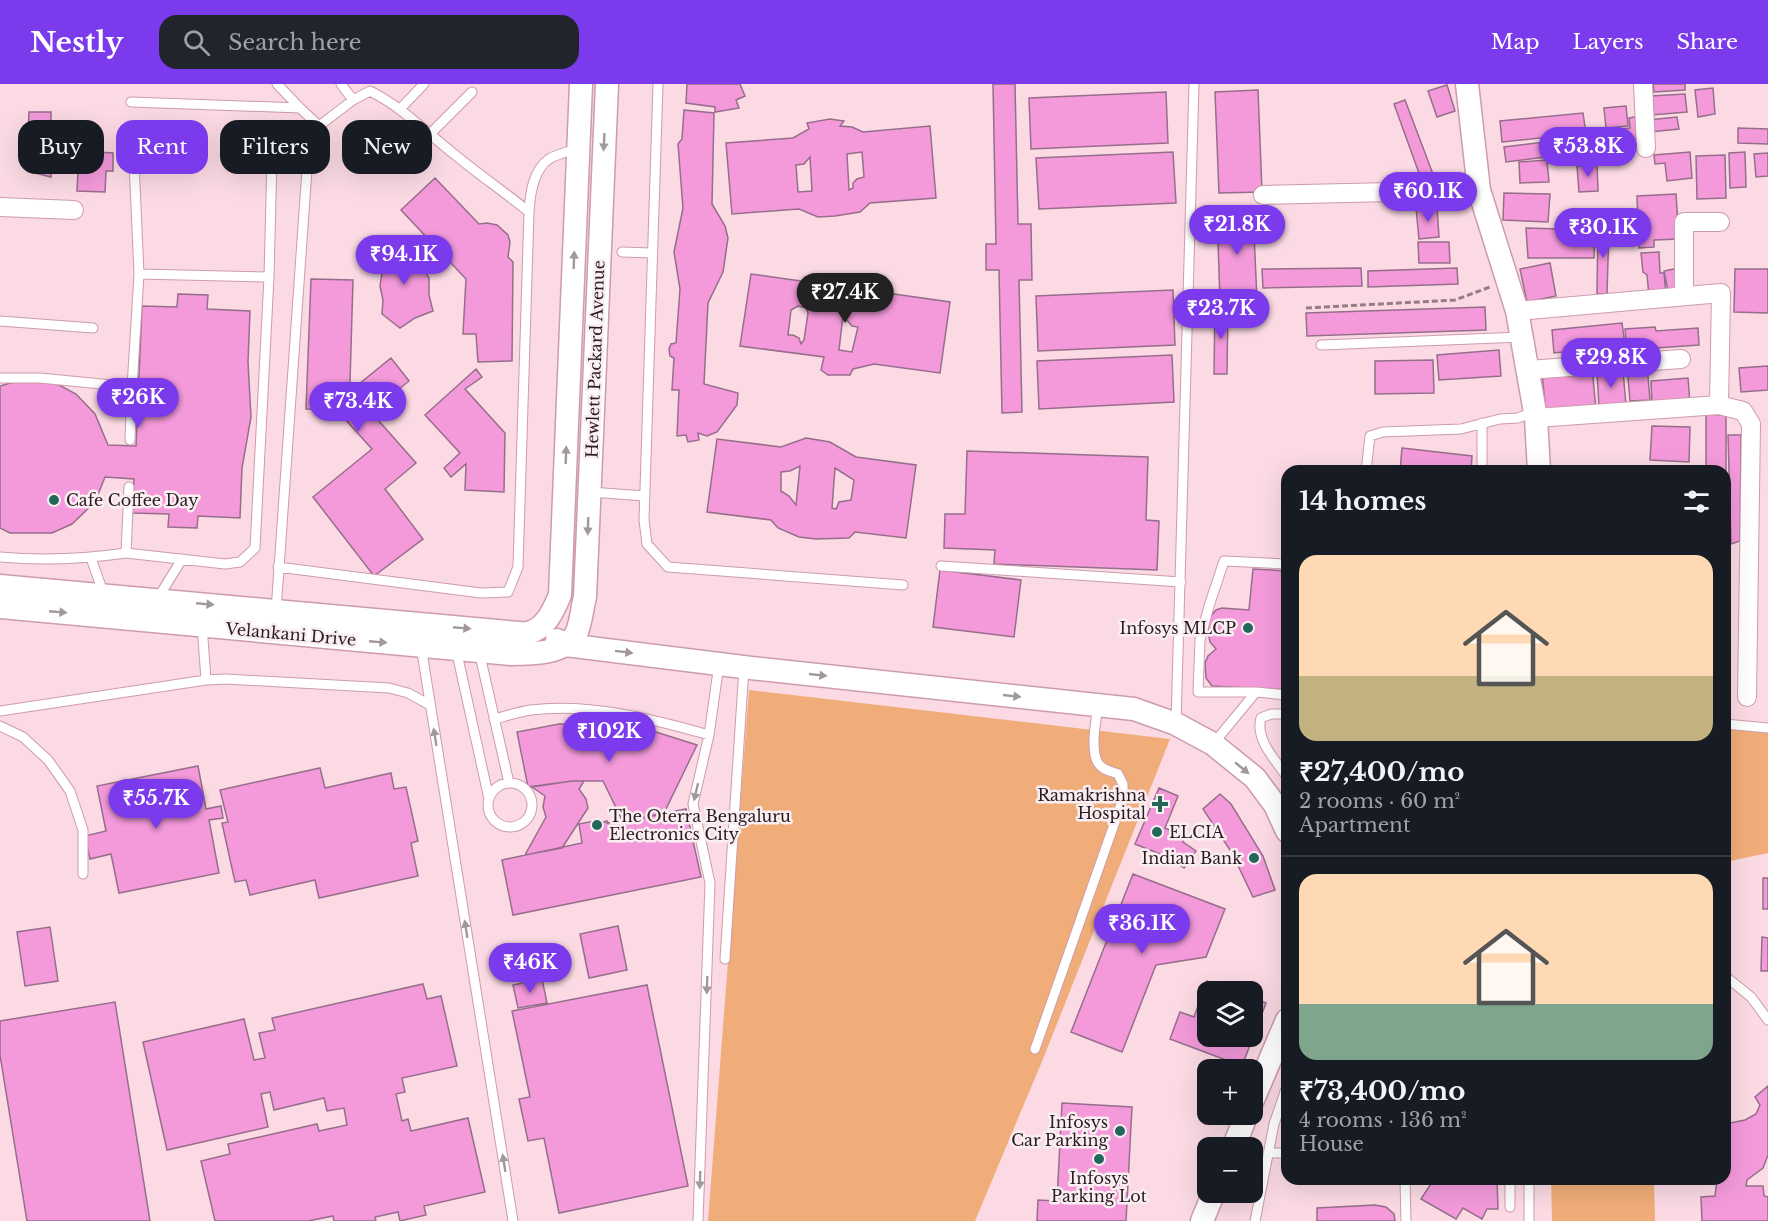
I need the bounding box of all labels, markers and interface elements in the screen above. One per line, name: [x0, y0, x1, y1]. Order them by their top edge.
search box: [159, 15, 579, 69]
text: Nestly: [30, 25, 123, 60]
icon: search: [180, 26, 213, 59]
text: Search here: [228, 29, 361, 56]
text: Map: [1491, 29, 1540, 55]
text: Layers: [1573, 29, 1644, 55]
text: Share: [1677, 29, 1738, 55]
chip: Buy: [18, 120, 104, 174]
chip: Rent: [116, 120, 208, 174]
chip: Filters: [220, 120, 330, 174]
chip: New: [342, 120, 432, 174]
pin: ₹53.8K: [1539, 127, 1637, 178]
one-way arrow: [600, 133, 609, 152]
text: ₹53.8K: [1553, 134, 1623, 158]
pin: ₹60.1K: [1379, 172, 1477, 223]
text: ₹60.1K: [1393, 179, 1463, 203]
pin: ₹21.8K: [1188, 205, 1286, 256]
pin: ₹30.1K: [1554, 208, 1652, 259]
text: ₹21.8K: [1203, 212, 1271, 236]
text: ₹30.1K: [1568, 215, 1638, 239]
pin: ₹94.1K: [355, 235, 453, 286]
text: ₹94.1K: [370, 242, 438, 266]
one-way arrow: [569, 251, 578, 270]
street label: Hewlett Packard Avenue: [582, 260, 608, 458]
pin: ₹27.4K: [796, 273, 894, 324]
text: ₹27.4K: [811, 280, 879, 304]
pin: ₹23.7K: [1172, 289, 1270, 340]
text: ₹23.7K: [1186, 296, 1256, 320]
pin: ₹29.8K: [1562, 338, 1660, 389]
text: ₹29.8K: [1575, 345, 1647, 369]
pin: ₹26K: [102, 378, 174, 429]
pin: ₹73.4K: [309, 382, 407, 433]
text: ₹26K: [111, 385, 165, 409]
text: ₹73.4K: [323, 389, 393, 413]
one-way arrow: [561, 446, 570, 465]
text: 14 homes: [1299, 485, 1426, 517]
icon: filters: [1680, 485, 1713, 518]
place label: Cafe Coffee Day: [66, 490, 199, 510]
marker: Cafe Coffee Day: [47, 493, 61, 507]
one-way arrow: [583, 517, 592, 536]
icon: home: [1452, 594, 1560, 702]
one-way arrow: [195, 599, 214, 609]
one-way arrow: [49, 607, 68, 617]
street label: Velankani Drive: [224, 618, 357, 650]
place label: Infosys MLCP: [1120, 618, 1236, 638]
marker: Infosys MLCP: [1241, 621, 1255, 635]
one-way arrow: [452, 623, 471, 633]
one-way arrow: [368, 637, 387, 647]
one-way arrow: [615, 648, 634, 657]
one-way arrow: [808, 670, 827, 680]
one-way arrow: [1002, 692, 1021, 701]
pin: ₹102K: [567, 712, 651, 763]
text: ₹102K: [577, 719, 641, 743]
one-way arrow: [431, 727, 440, 746]
text: ₹27,400/mo: [1299, 756, 1464, 788]
one-way arrow: [1234, 761, 1250, 774]
pin: ₹55.7K: [107, 779, 205, 830]
one-way arrow: [691, 783, 700, 802]
place label: Ramakrishna Hospital: [1037, 785, 1146, 823]
text: ₹55.7K: [122, 786, 190, 810]
text: 2 rooms · 60 m²: [1299, 789, 1460, 813]
marker: Ramakrishna Hospital: [1151, 795, 1169, 813]
place label: The Oterra Bengaluru Electronics City: [609, 806, 791, 844]
text: Apartment: [1299, 813, 1410, 837]
marker: The Oterra Bengaluru Electronics City: [590, 818, 604, 832]
place label: ELCIA: [1169, 822, 1225, 842]
marker: ELCIA: [1150, 825, 1164, 839]
place label: Indian Bank: [1142, 848, 1242, 868]
marker: Indian Bank: [1247, 851, 1261, 865]
pin: ₹36.1K: [1093, 904, 1191, 955]
text: ₹36.1K: [1108, 911, 1176, 935]
icon: home: [1452, 913, 1560, 1021]
one-way arrow: [462, 920, 471, 939]
pin: ₹46K: [494, 943, 566, 994]
text: ₹46K: [503, 950, 557, 974]
one-way arrow: [702, 976, 711, 995]
map controls: [1197, 981, 1263, 1203]
button: layers: [1197, 981, 1263, 1047]
button: +: [1197, 1059, 1263, 1125]
text: ₹73,400/mo: [1299, 1075, 1466, 1107]
text: 4 rooms · 136 m²: [1299, 1108, 1467, 1132]
place label: Infosys Car Parking: [1011, 1112, 1108, 1150]
marker: Infosys Car Parking: [1113, 1124, 1127, 1138]
text: House: [1299, 1132, 1364, 1156]
button: −: [1197, 1137, 1263, 1203]
marker: Infosys Parking Lot: [1092, 1152, 1106, 1166]
one-way arrow: [499, 1154, 508, 1173]
place label: Infosys Parking Lot: [1051, 1168, 1147, 1206]
one-way arrow: [695, 1171, 704, 1190]

